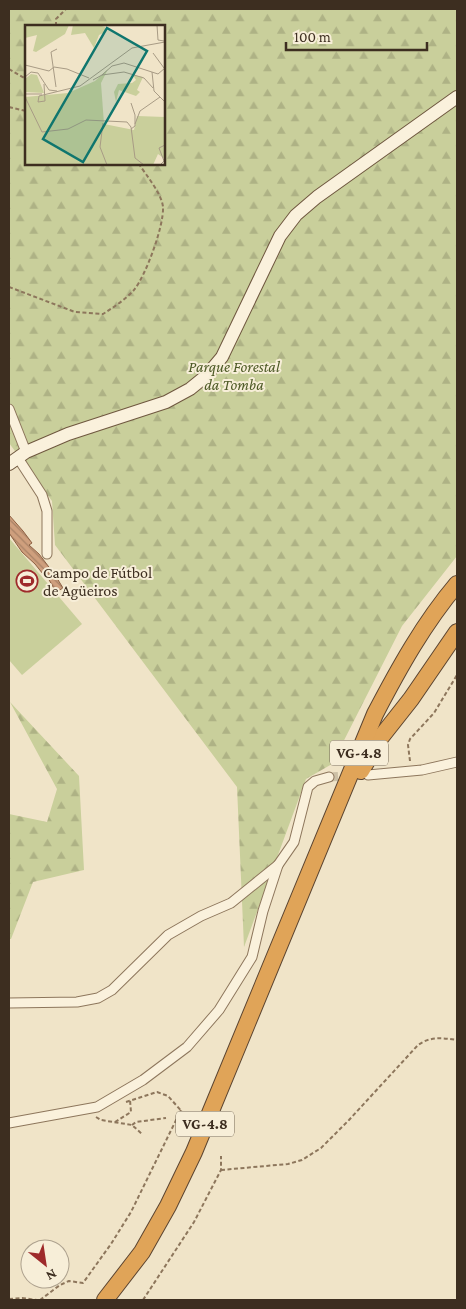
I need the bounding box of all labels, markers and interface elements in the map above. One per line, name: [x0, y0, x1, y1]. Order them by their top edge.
scale bar: [286, 20, 427, 52]
inset map: [25, 25, 165, 165]
text: 100 m: [294, 29, 331, 45]
park label: Parque Forestal da Tomba: [188, 358, 281, 393]
place label: Campo de Fútbol de Agüeiros: [43, 564, 152, 600]
sports icon: Campo de Fútbol de Agüeiros: [15, 569, 39, 593]
road number: VG-4.8: [330, 740, 388, 766]
road number: VG-4.8: [176, 1112, 234, 1136]
north arrow: [20, 1239, 70, 1289]
text: N: [43, 1266, 60, 1285]

